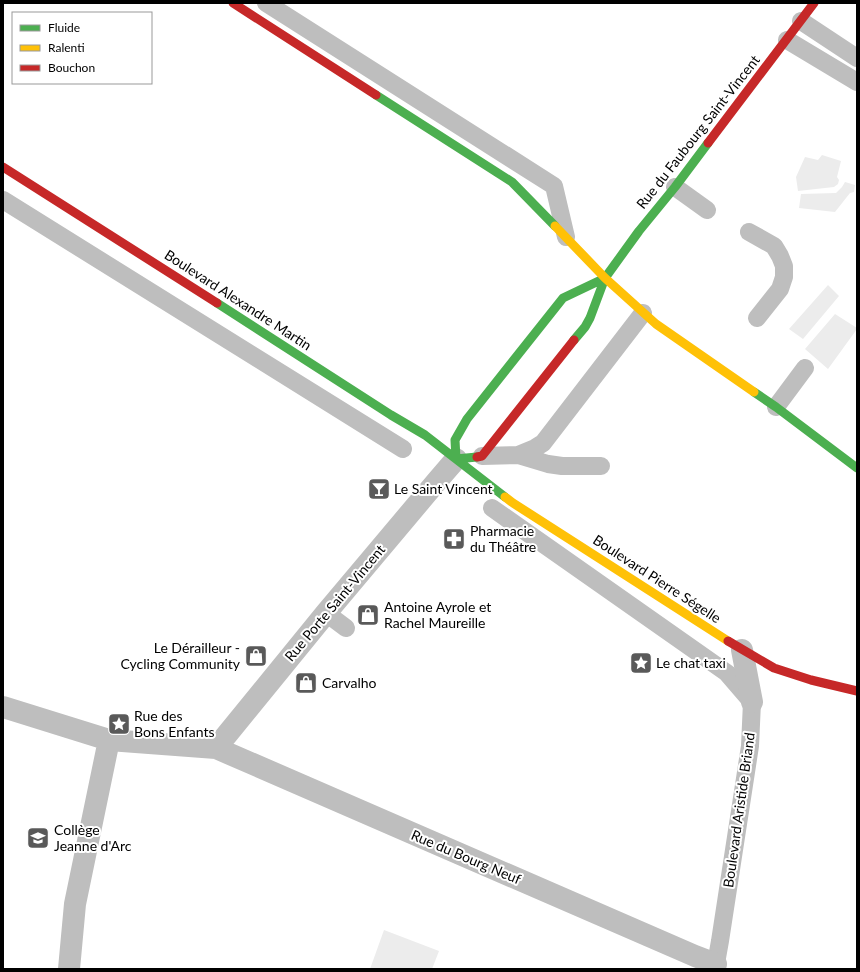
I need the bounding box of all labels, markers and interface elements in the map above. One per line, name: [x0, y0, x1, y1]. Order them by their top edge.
legend: [12, 12, 152, 84]
text: Fluide: [48, 20, 80, 35]
text: Ralenti: [48, 40, 85, 55]
street label: Rue du Faubourg Saint-Vincent: [632, 52, 763, 212]
text: Bouchon: [48, 60, 95, 75]
street label: Boulevard Alexandre Martin: [162, 246, 315, 353]
bar icon: Le Saint Vincent: [366, 476, 392, 502]
place label: Le Saint Vincent: [394, 480, 493, 497]
place label: Pharmacie du Théâtre: [470, 522, 536, 555]
pharmacy icon: Pharmacie du Théâtre: [441, 526, 467, 552]
street label: Boulevard Pierre Ségelle: [590, 531, 724, 626]
street label: Rue Porte Saint-Vincent: [281, 541, 388, 664]
place label: Antoine Ayrole et Rachel Maureille: [384, 598, 491, 631]
shop icon: Antoine Ayrole et Rachel Maureille: [355, 602, 381, 628]
place label: Le Dérailleur - Cycling Community: [120, 639, 241, 672]
shop icon: Le Dérailleur - Cycling Community: [243, 643, 269, 669]
place icon: Le chat taxi: [628, 650, 654, 676]
place label: Le chat taxi: [656, 654, 726, 671]
shop icon: Carvalho: [293, 670, 319, 696]
place label: Carvalho: [322, 674, 377, 691]
place label: Rue des Bons Enfants: [134, 707, 215, 740]
place icon: Rue des Bons Enfants: [106, 711, 132, 737]
street label: Boulevard Aristide Briand: [719, 731, 758, 889]
place label: Collège Jeanne d'Arc: [54, 821, 132, 854]
school or university icon: Collège Jeanne d'Arc: [25, 825, 51, 851]
street label: Rue du Bourg Neuf: [409, 826, 524, 887]

